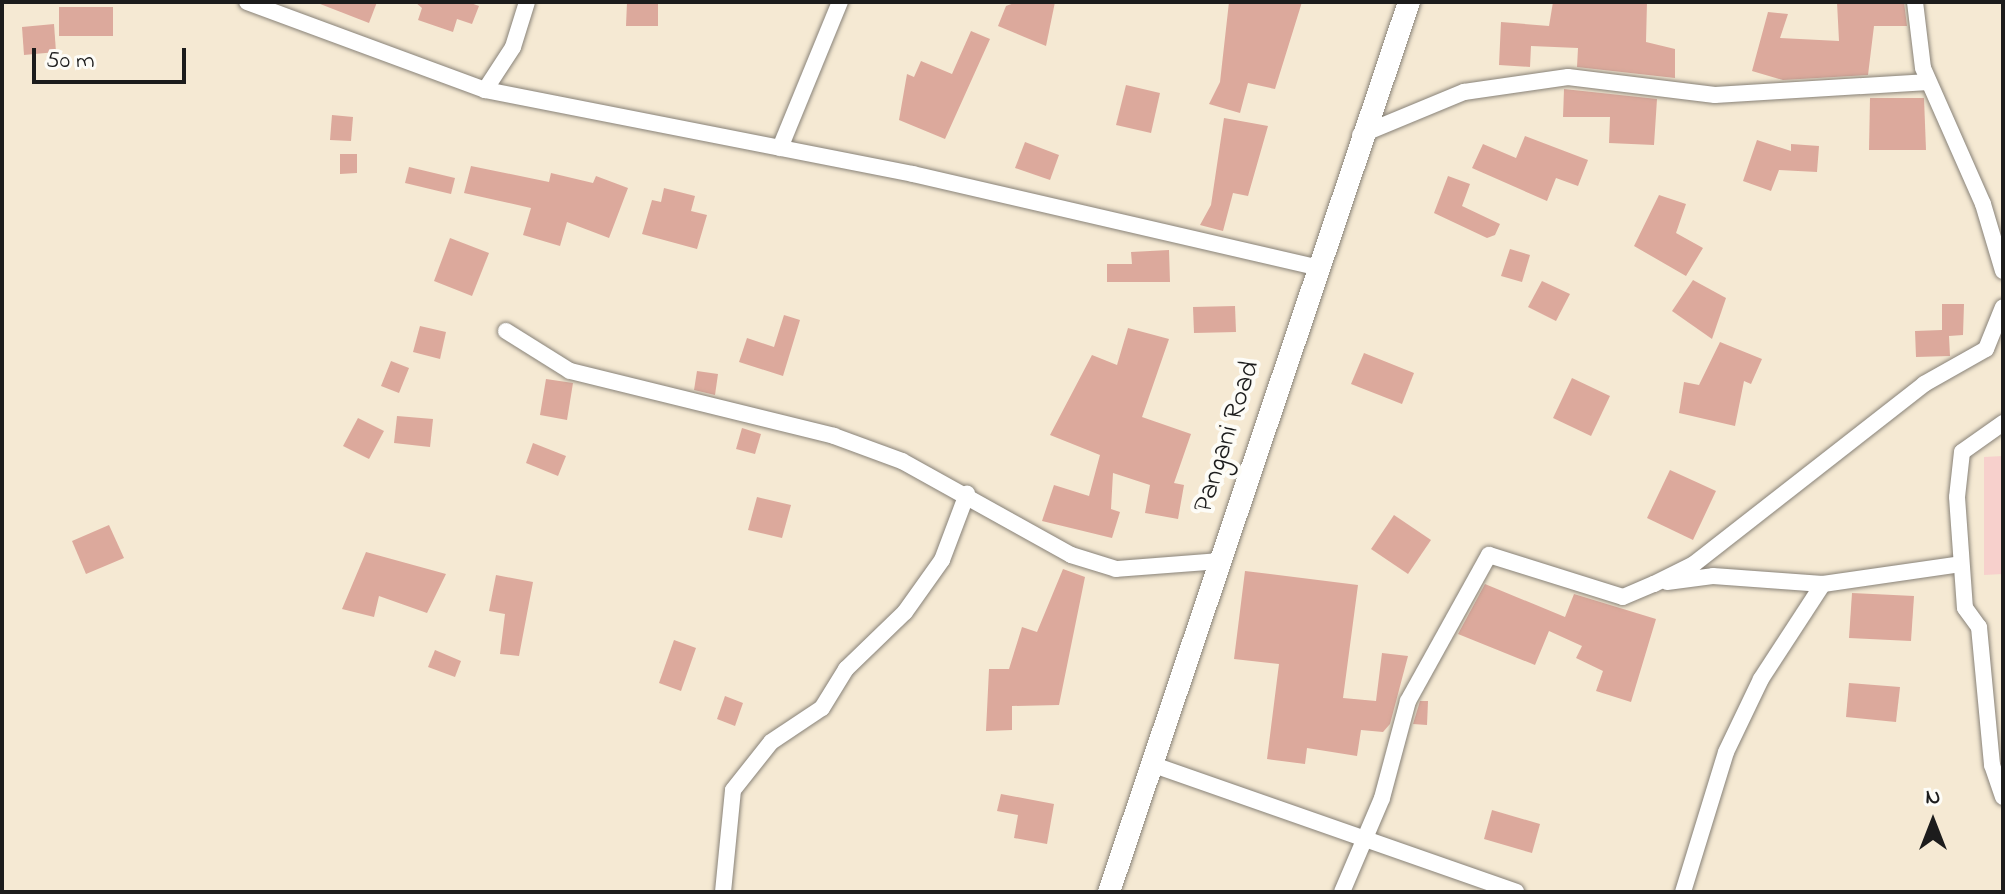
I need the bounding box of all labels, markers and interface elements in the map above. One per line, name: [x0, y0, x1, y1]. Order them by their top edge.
scale bar: [36, 32, 190, 82]
text: 50 m: [46, 44, 95, 79]
street label: Pangani Road: [1188, 357, 1268, 517]
north arrow: [1893, 782, 1973, 862]
text: N: [1926, 782, 1940, 814]

